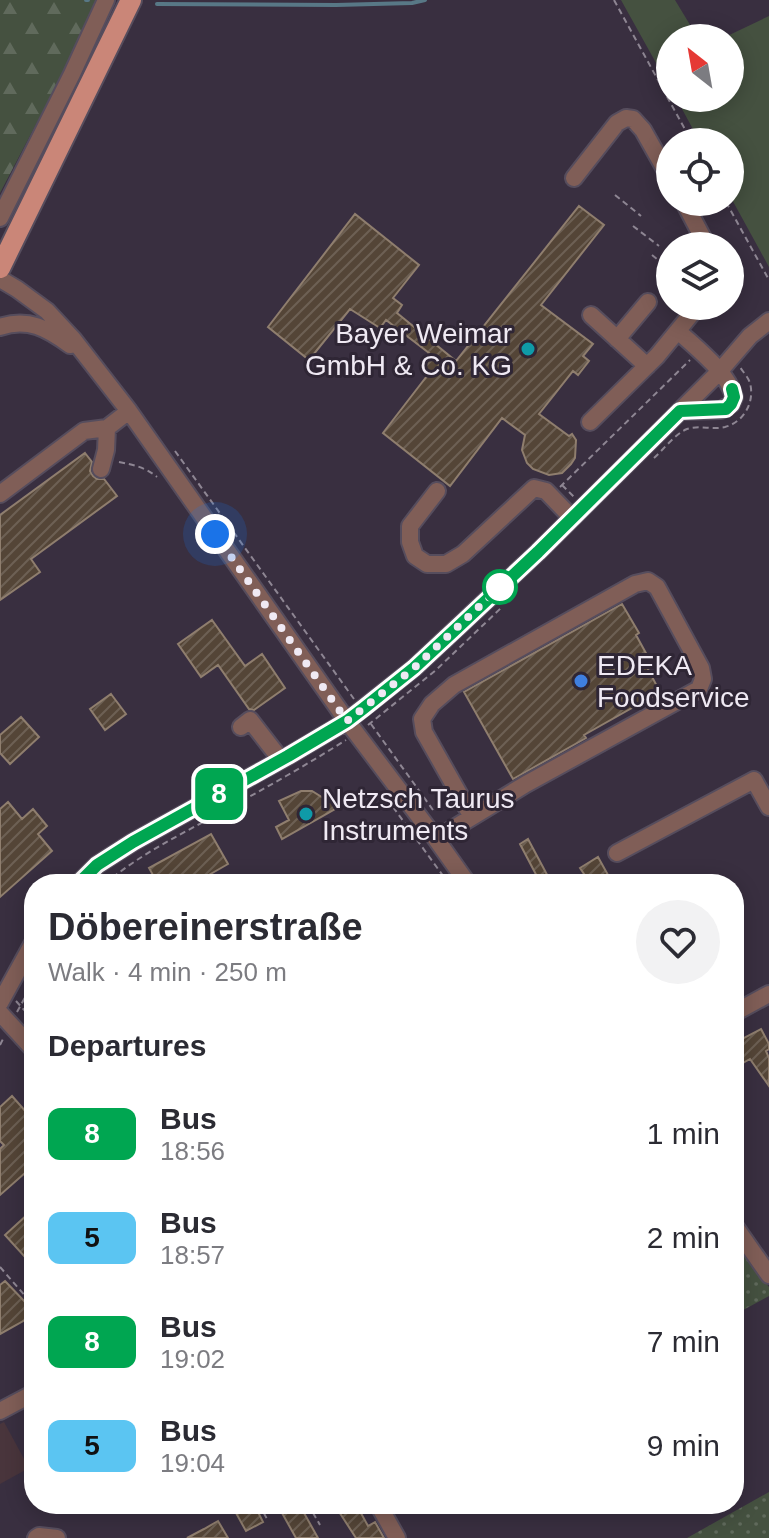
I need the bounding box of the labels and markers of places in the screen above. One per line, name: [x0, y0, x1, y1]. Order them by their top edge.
place label: Bayer Weimar GmbH & Co. KG: [305, 318, 512, 381]
marker: Bayer Weimar GmbH & Co. KG: [519, 340, 537, 358]
unlabelled marker: [483, 570, 517, 604]
place label: EDEKA Foodservice: [597, 650, 750, 713]
marker: EDEKA Foodservice: [572, 672, 590, 690]
place label: Netzsch Taurus Instruments: [322, 783, 514, 846]
marker: Netzsch Taurus Instruments: [297, 805, 315, 823]

